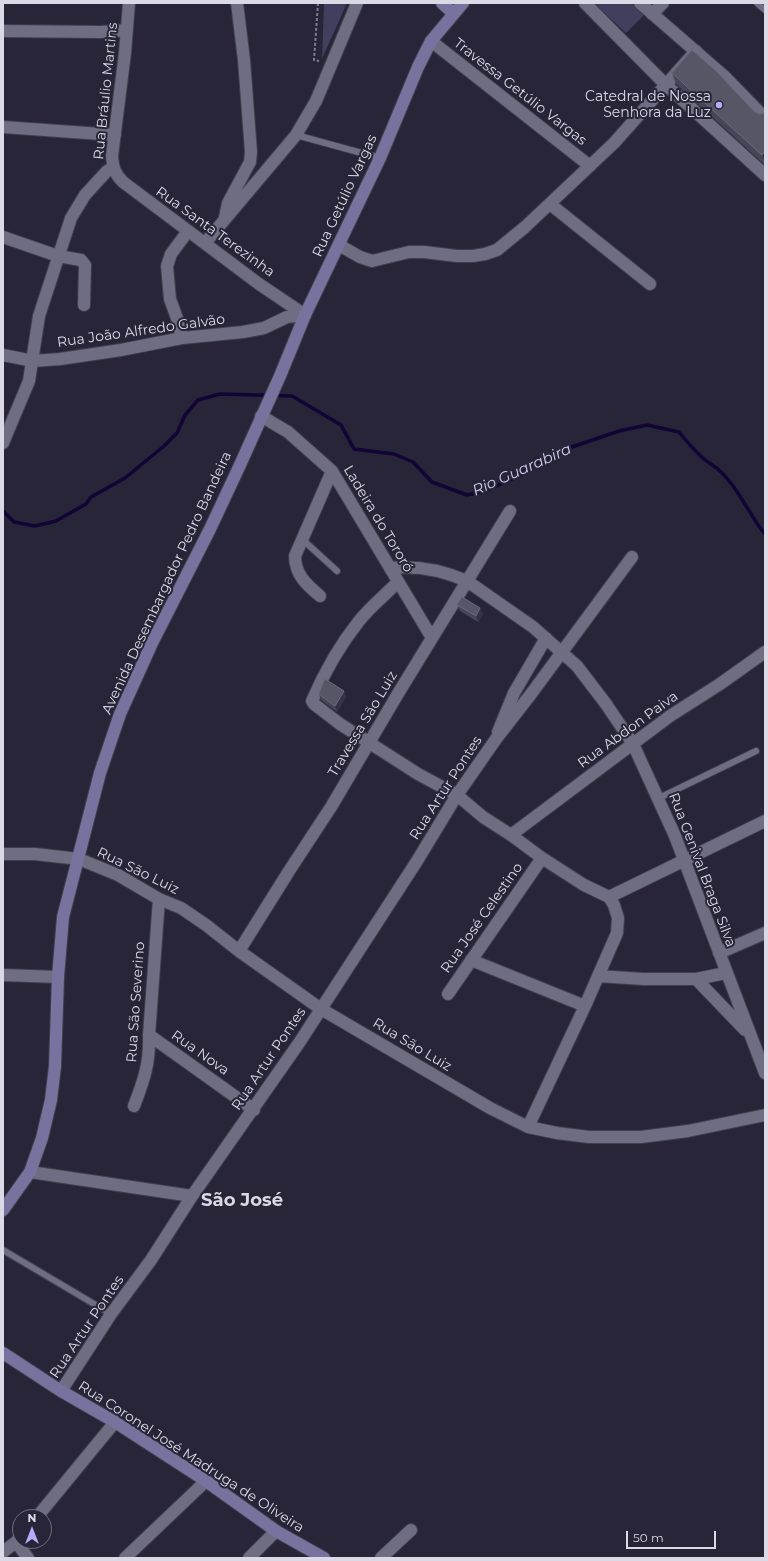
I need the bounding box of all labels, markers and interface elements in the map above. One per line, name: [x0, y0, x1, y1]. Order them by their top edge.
street label: Rua Bráulio Martins: [90, 22, 122, 160]
street label: Travessa Getúlio Vargas: [450, 35, 590, 149]
place label: Catedral de Nossa Senhora da Luz: [585, 89, 711, 122]
marker: Catedral de Nossa Senhora da Luz: [714, 100, 724, 110]
street label: Rua Getúlio Vargas: [309, 132, 381, 260]
street label: Rua Santa Terezinha: [152, 183, 278, 281]
street label: Rua João Alfredo Galvão: [56, 311, 226, 351]
water label: Rio Guarabira: [470, 440, 574, 500]
street label: Avenida Desembargador Pedro Bandeira: [99, 449, 235, 717]
street label: Ladeira do Tororó: [339, 463, 417, 575]
street label: Travessa São Luiz: [325, 668, 401, 780]
street label: Rua Abdon Paiva: [575, 688, 681, 772]
street label: Rua Artur Pontes: [406, 733, 486, 843]
street label: Rua Genival Braga Silva: [665, 790, 739, 950]
street label: Rua São Luiz: [94, 844, 182, 898]
street label: Rua José Celestino: [438, 860, 526, 976]
street label: Rua São Severino: [123, 941, 149, 1063]
street label: Rua Artur Pontes: [228, 1004, 310, 1114]
street label: Rua São Luiz: [369, 1015, 455, 1075]
street label: Rua Nova: [168, 1027, 232, 1079]
district label: São José: [201, 1190, 283, 1212]
street label: Rua Artur Pontes: [46, 1272, 128, 1382]
street label: Rua Coronel José Madruga de Oliveira: [75, 1378, 307, 1536]
north arrow: [12, 1509, 52, 1549]
text: N: [28, 1511, 36, 1525]
scale bar: [628, 1523, 718, 1549]
text: 50 m: [633, 1530, 664, 1545]

